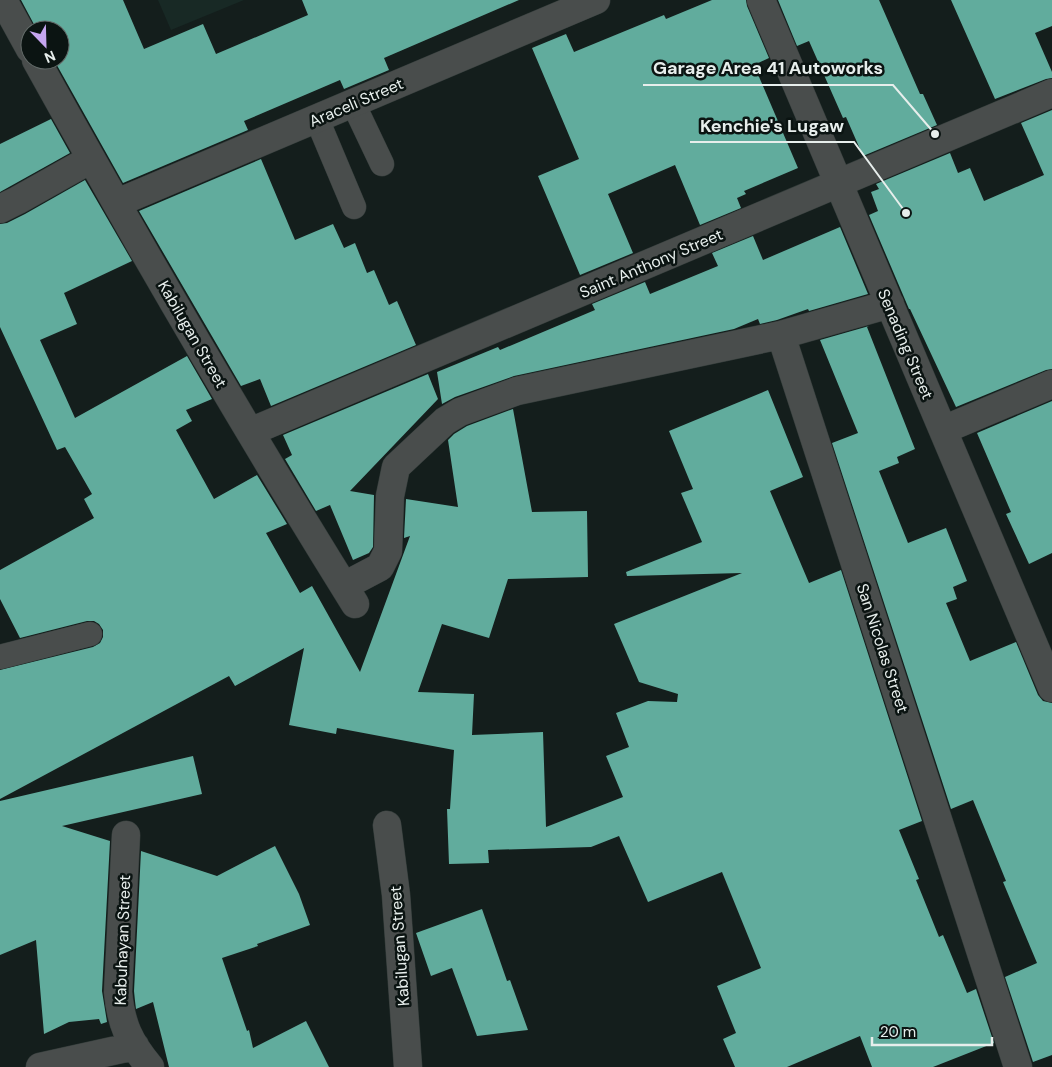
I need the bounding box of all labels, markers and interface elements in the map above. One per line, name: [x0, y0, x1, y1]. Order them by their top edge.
north arrow: [20, 20, 70, 70]
text: N: [42, 47, 58, 67]
callout: Garage Area 41 Autoworks: [643, 52, 893, 85]
text: Garage Area 41 Autoworks: [653, 56, 883, 80]
street label: Araceli Street: [306, 73, 407, 132]
callout: Kenchie's Lugaw: [690, 109, 854, 142]
text: Kenchie's Lugaw: [700, 114, 844, 138]
street label: Saint Anthony Street: [576, 224, 726, 303]
street label: Kabilugan Street: [153, 277, 232, 392]
street label: Senading Street: [873, 286, 938, 403]
street label: San Nicolas Street: [852, 581, 913, 716]
street label: Kabuhayan Street: [110, 874, 135, 1006]
street label: Kabilugan Street: [385, 885, 414, 1007]
scale bar: [872, 1014, 992, 1046]
text: 20 m: [880, 1022, 916, 1042]

